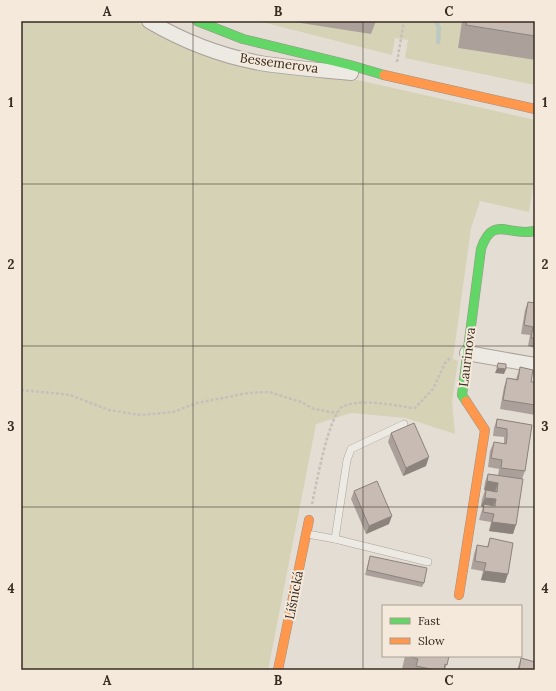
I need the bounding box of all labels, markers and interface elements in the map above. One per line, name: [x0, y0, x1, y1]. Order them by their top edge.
text: A: [103, 3, 112, 20]
text: B: [274, 3, 283, 20]
text: C: [445, 3, 454, 20]
street label: Bessemerova: [239, 49, 320, 77]
text: 1: [8, 94, 14, 111]
text: 1: [542, 94, 548, 111]
text: 2: [8, 256, 15, 273]
text: 2: [542, 256, 549, 273]
street label: Laurinova: [455, 326, 479, 388]
text: 3: [7, 418, 15, 435]
text: 3: [541, 418, 549, 435]
street label: Líšnická: [281, 569, 307, 621]
text: 4: [7, 580, 15, 597]
text: 4: [541, 580, 549, 597]
legend: [382, 605, 522, 657]
text: Fast: [418, 613, 441, 628]
text: Slow: [418, 633, 445, 648]
text: A: [103, 672, 112, 689]
text: B: [274, 672, 283, 689]
text: C: [445, 672, 454, 689]

